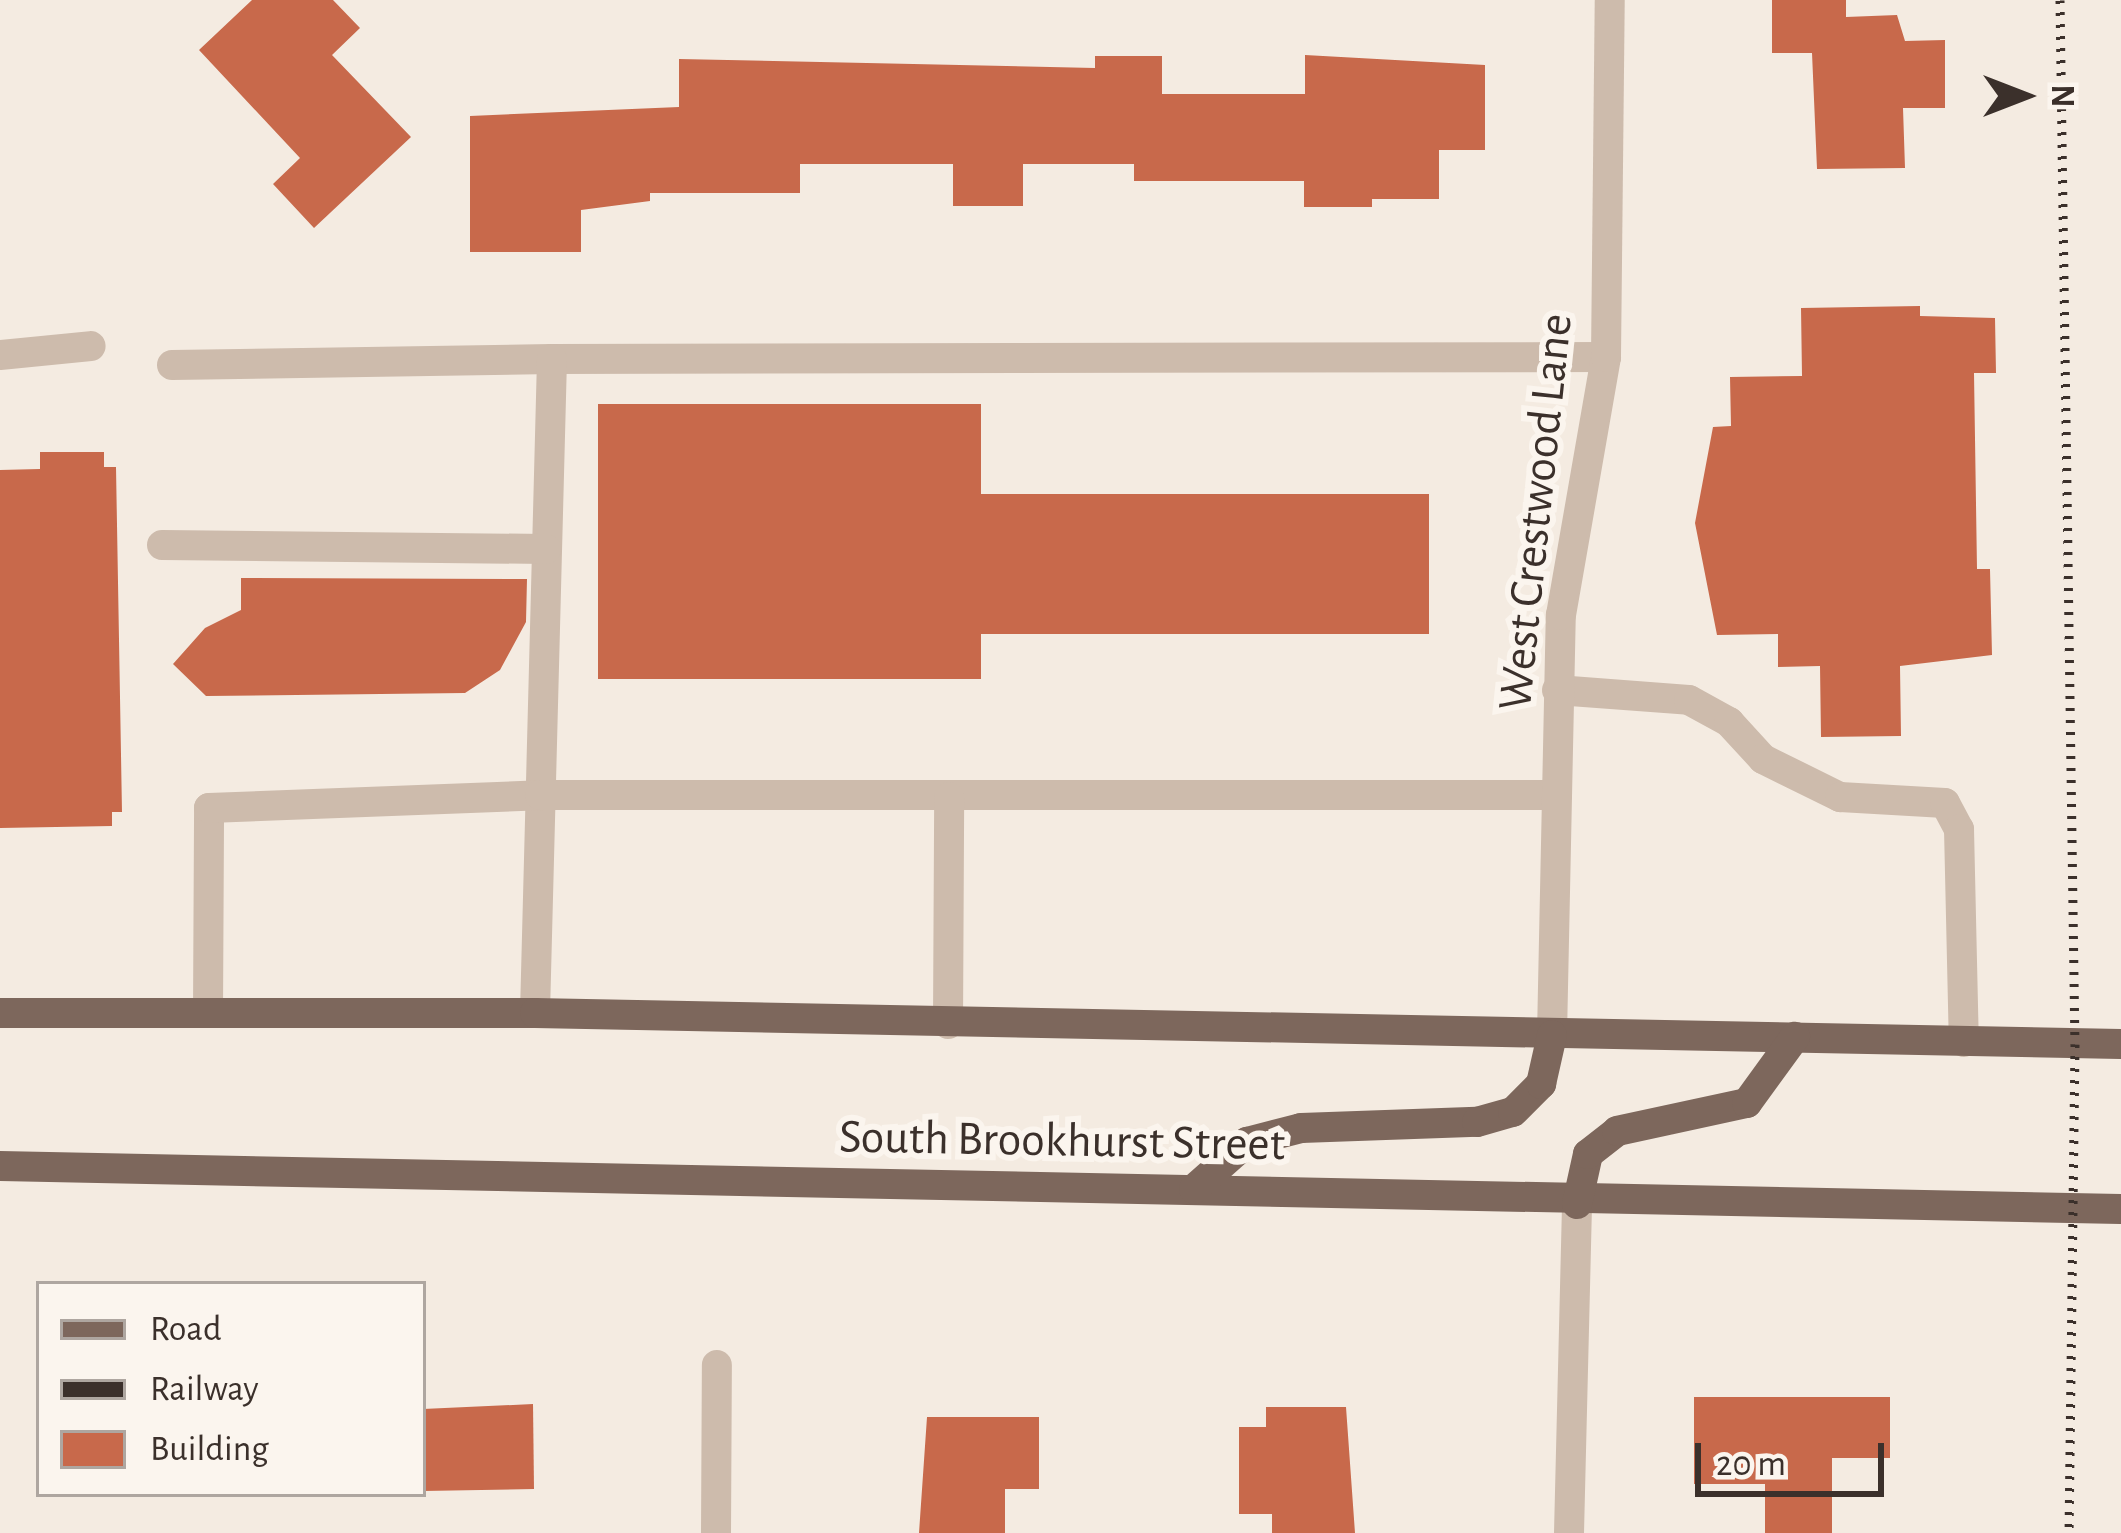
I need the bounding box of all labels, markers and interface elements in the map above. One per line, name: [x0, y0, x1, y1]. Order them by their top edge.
north arrow: [1965, 36, 2085, 156]
text: N: [2045, 85, 2078, 107]
street label: West Crestwood Lane: [1488, 311, 1586, 713]
street label: South Brookhurst Street: [838, 1109, 1286, 1175]
legend: [36, 1281, 426, 1497]
text: Road: [150, 1311, 222, 1347]
text: Railway: [150, 1371, 259, 1407]
scale bar: [1701, 1419, 1890, 1493]
text: Building: [150, 1431, 269, 1467]
text: 20 m: [1716, 1446, 1786, 1482]

